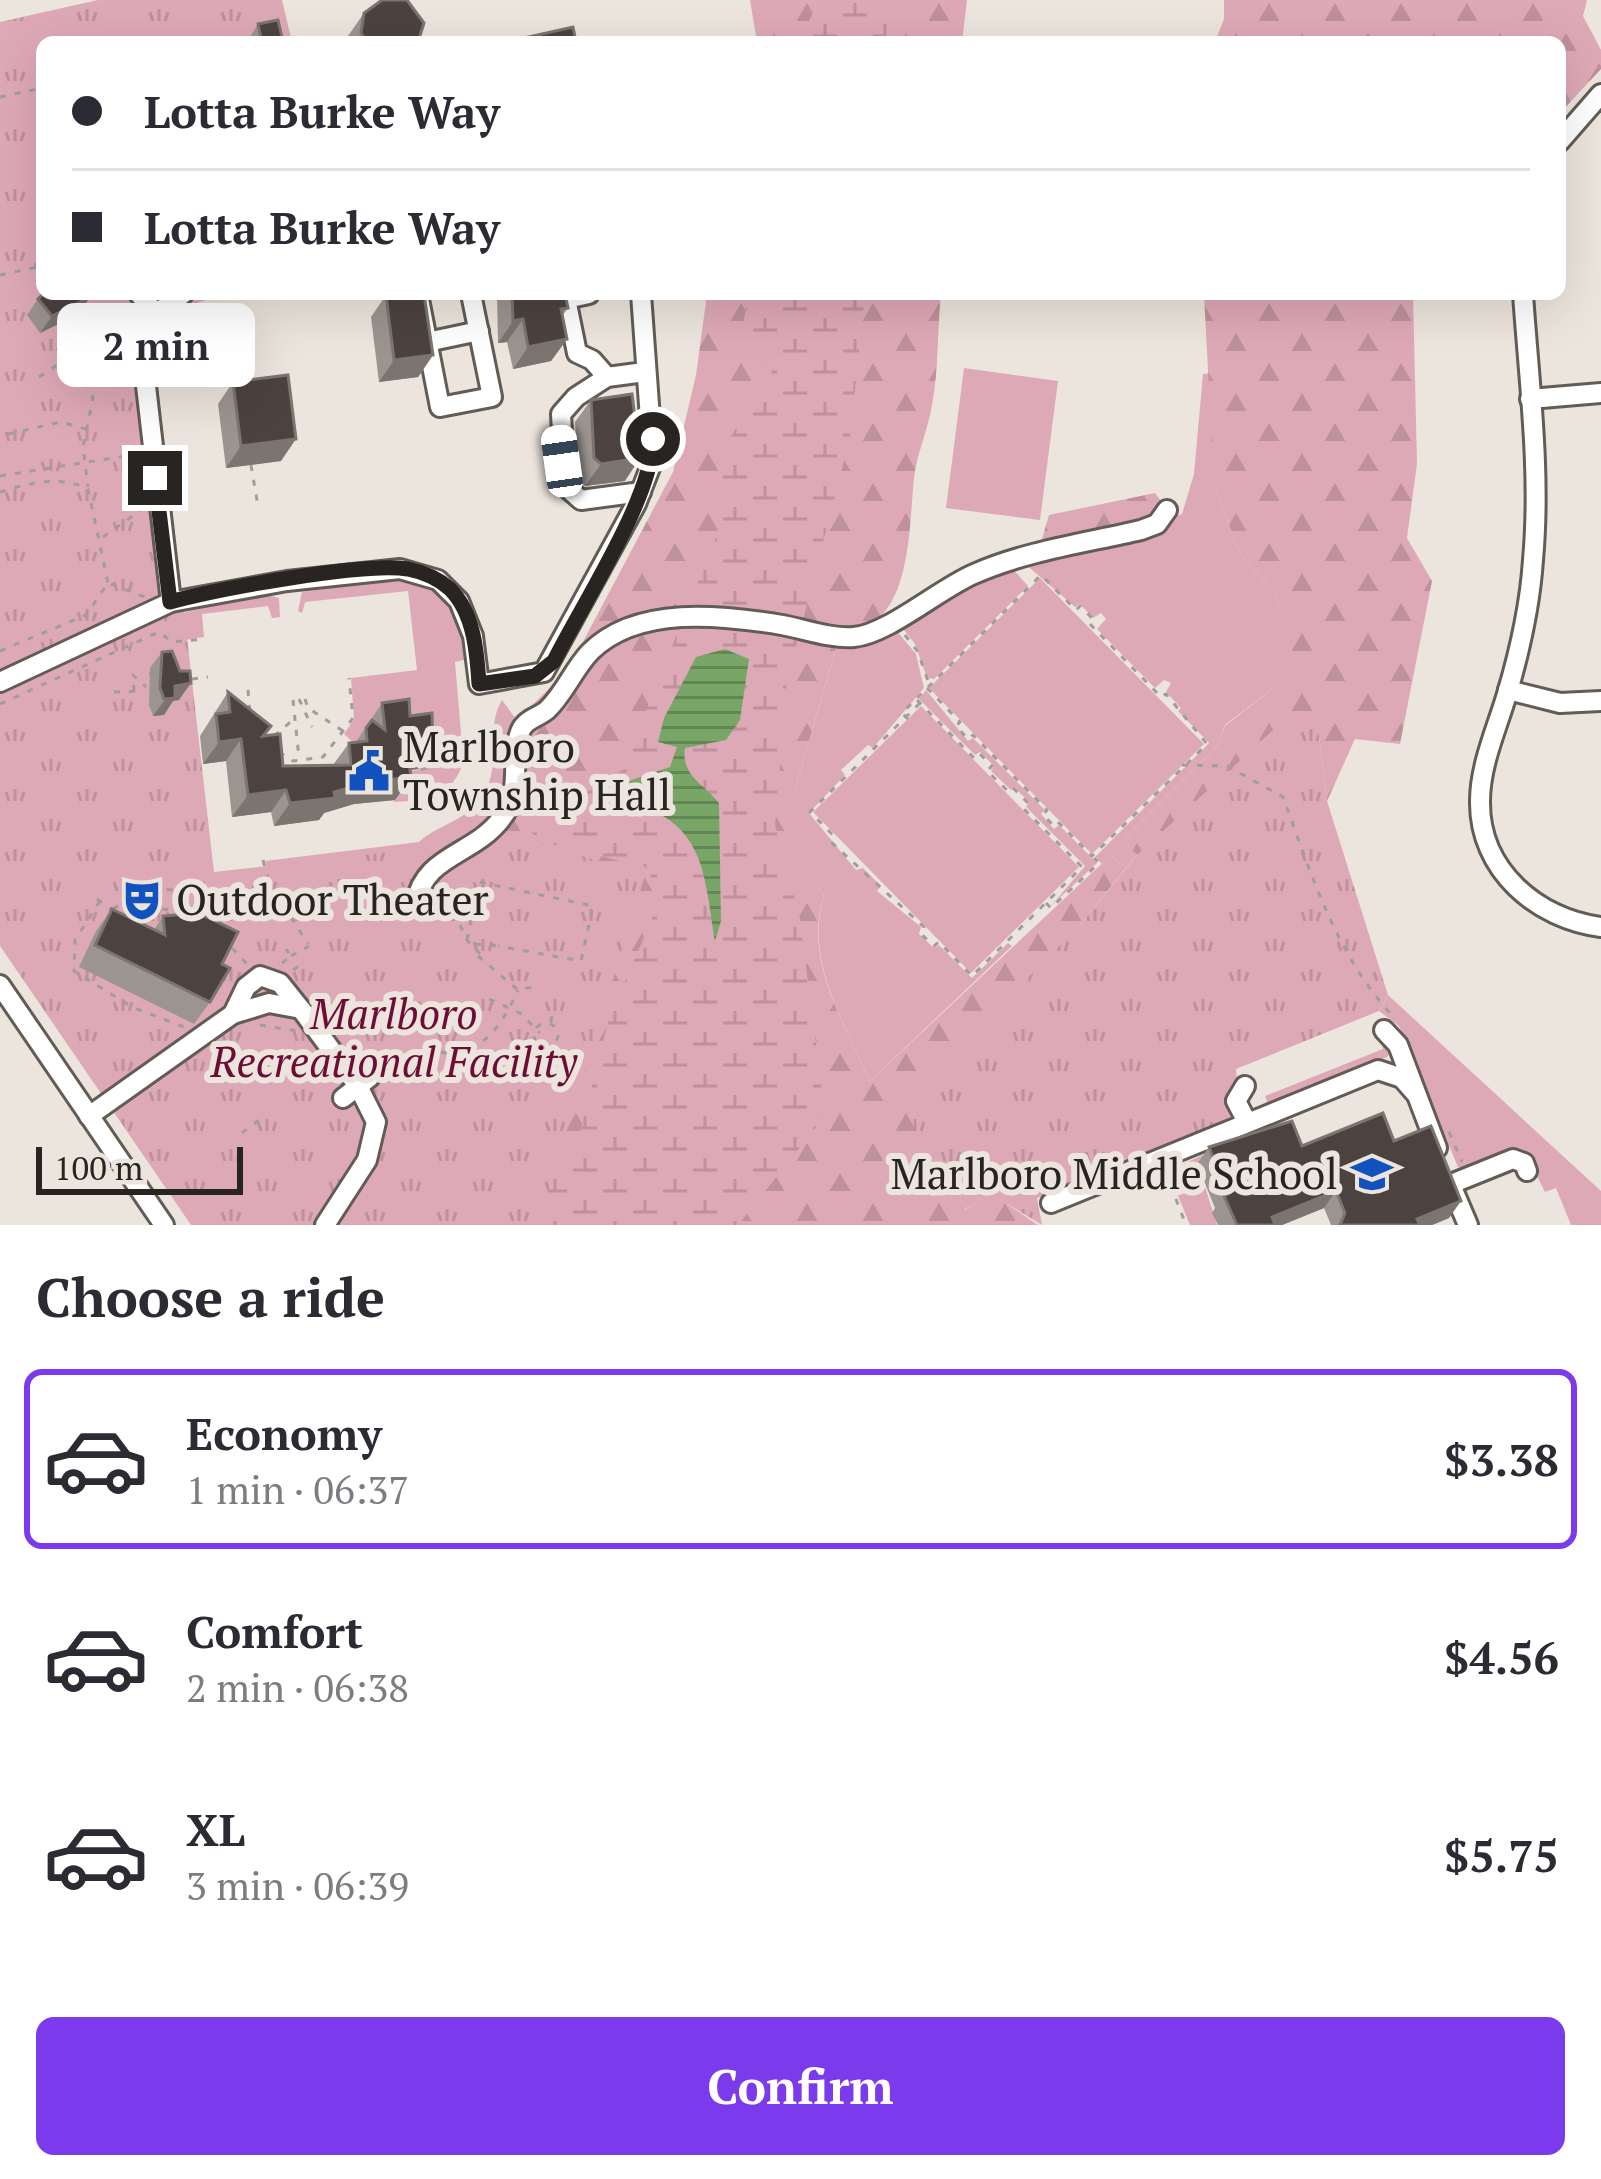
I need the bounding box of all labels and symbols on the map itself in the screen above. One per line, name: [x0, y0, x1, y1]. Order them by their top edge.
callout: 2 min: [56, 304, 254, 388]
route start: [626, 412, 680, 466]
car: [539, 423, 585, 499]
route end: [128, 451, 182, 505]
place label: Marlboro Township Hall: [403, 718, 671, 822]
public building icon: Marlboro Township Hall: [346, 748, 392, 794]
place label: Outdoor Theater: [176, 871, 489, 927]
theatre icon: Outdoor Theater: [119, 877, 165, 923]
park label: Marlboro Recreational Facility: [210, 985, 578, 1089]
scale bar: [36, 1141, 243, 1194]
place label: Marlboro Middle School: [890, 1145, 1338, 1201]
school or university icon: Marlboro Middle School: [1349, 1151, 1395, 1197]

